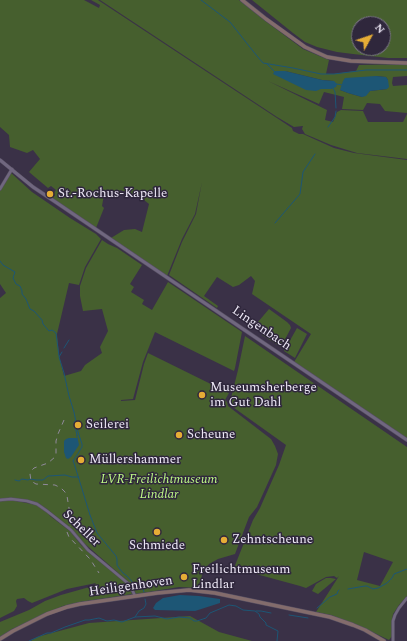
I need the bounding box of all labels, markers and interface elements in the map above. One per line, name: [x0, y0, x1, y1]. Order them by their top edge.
north arrow: [351, 16, 391, 56]
text: N: [370, 20, 389, 38]
place label: St.-Rochus-Kapelle: [58, 186, 167, 202]
marker: St.-Rochus-Kapelle: [45, 189, 55, 199]
street label: Lingenbach: [228, 304, 294, 354]
place label: Museumsherberge im Gut Dahl: [210, 380, 317, 411]
marker: Museumsherberge im Gut Dahl: [197, 390, 207, 400]
place label: Seilerei: [86, 417, 129, 433]
marker: Seilerei: [73, 420, 83, 430]
place label: Scheune: [187, 427, 235, 443]
marker: Scheune: [174, 430, 184, 440]
place label: Müllershammer: [89, 452, 181, 468]
marker: Müllershammer: [76, 455, 86, 465]
park label: LVR-Freilichtmuseum Lindlar: [100, 472, 218, 503]
street label: Scheller: [59, 507, 103, 551]
marker: Schmiede: [152, 527, 162, 537]
place label: Zehntscheune: [232, 532, 313, 548]
marker: Zehntscheune: [219, 535, 229, 545]
place label: Schmiede: [129, 538, 185, 554]
place label: Freilichtmuseum Lindlar: [192, 562, 290, 593]
marker: Freilichtmuseum Lindlar: [179, 572, 189, 582]
street label: Heiligenhoven: [88, 573, 174, 601]

